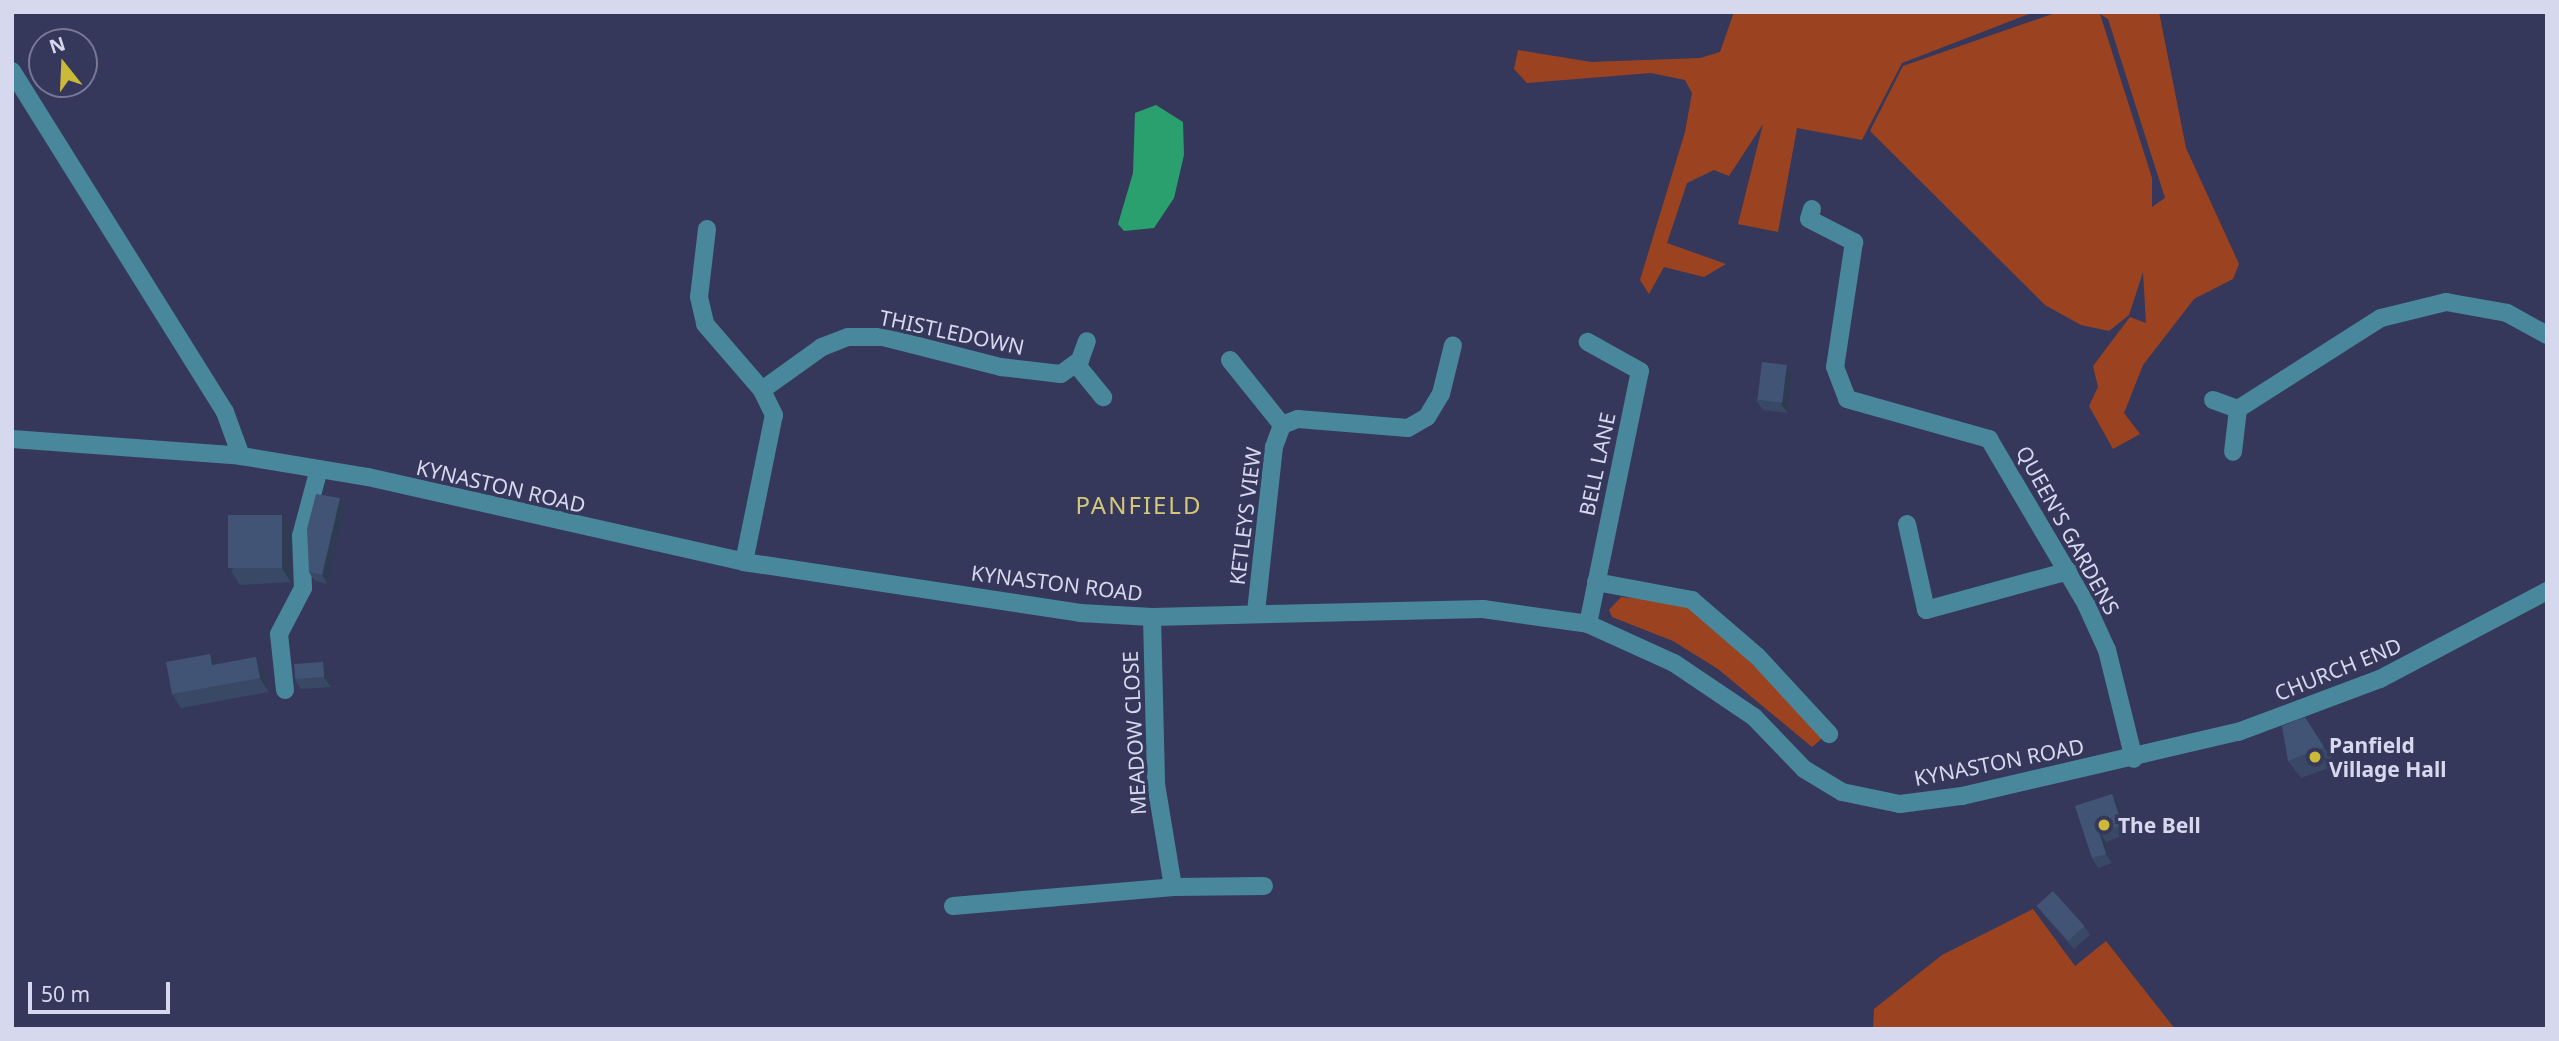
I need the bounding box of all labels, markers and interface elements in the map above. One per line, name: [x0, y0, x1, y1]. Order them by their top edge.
north arrow: [28, 28, 98, 98]
text: N: [46, 30, 68, 60]
street label: THISTLEDOWN: [877, 304, 1027, 360]
street label: BELL LANE: [1574, 410, 1620, 518]
street label: QUEEN'S GARDENS: [2011, 441, 2125, 619]
street label: KETLEYS VIEW: [1224, 446, 1266, 586]
street label: KYNASTON ROAD: [414, 454, 588, 518]
district label: PANFIELD: [1077, 491, 1201, 519]
street label: KYNASTON ROAD: [970, 560, 1144, 606]
street label: CHURCH END: [2271, 632, 2405, 706]
street label: MEADOW CLOSE: [1117, 650, 1151, 816]
place label: Panfield Village Hall: [2329, 732, 2446, 782]
street label: KYNASTON ROAD: [1912, 733, 2086, 791]
marker: Panfield Village Hall: [2307, 749, 2323, 765]
place label: The Bell: [2118, 812, 2201, 838]
marker: The Bell: [2096, 817, 2112, 833]
scale bar: [32, 968, 173, 1012]
text: 50 m: [41, 980, 90, 1008]

